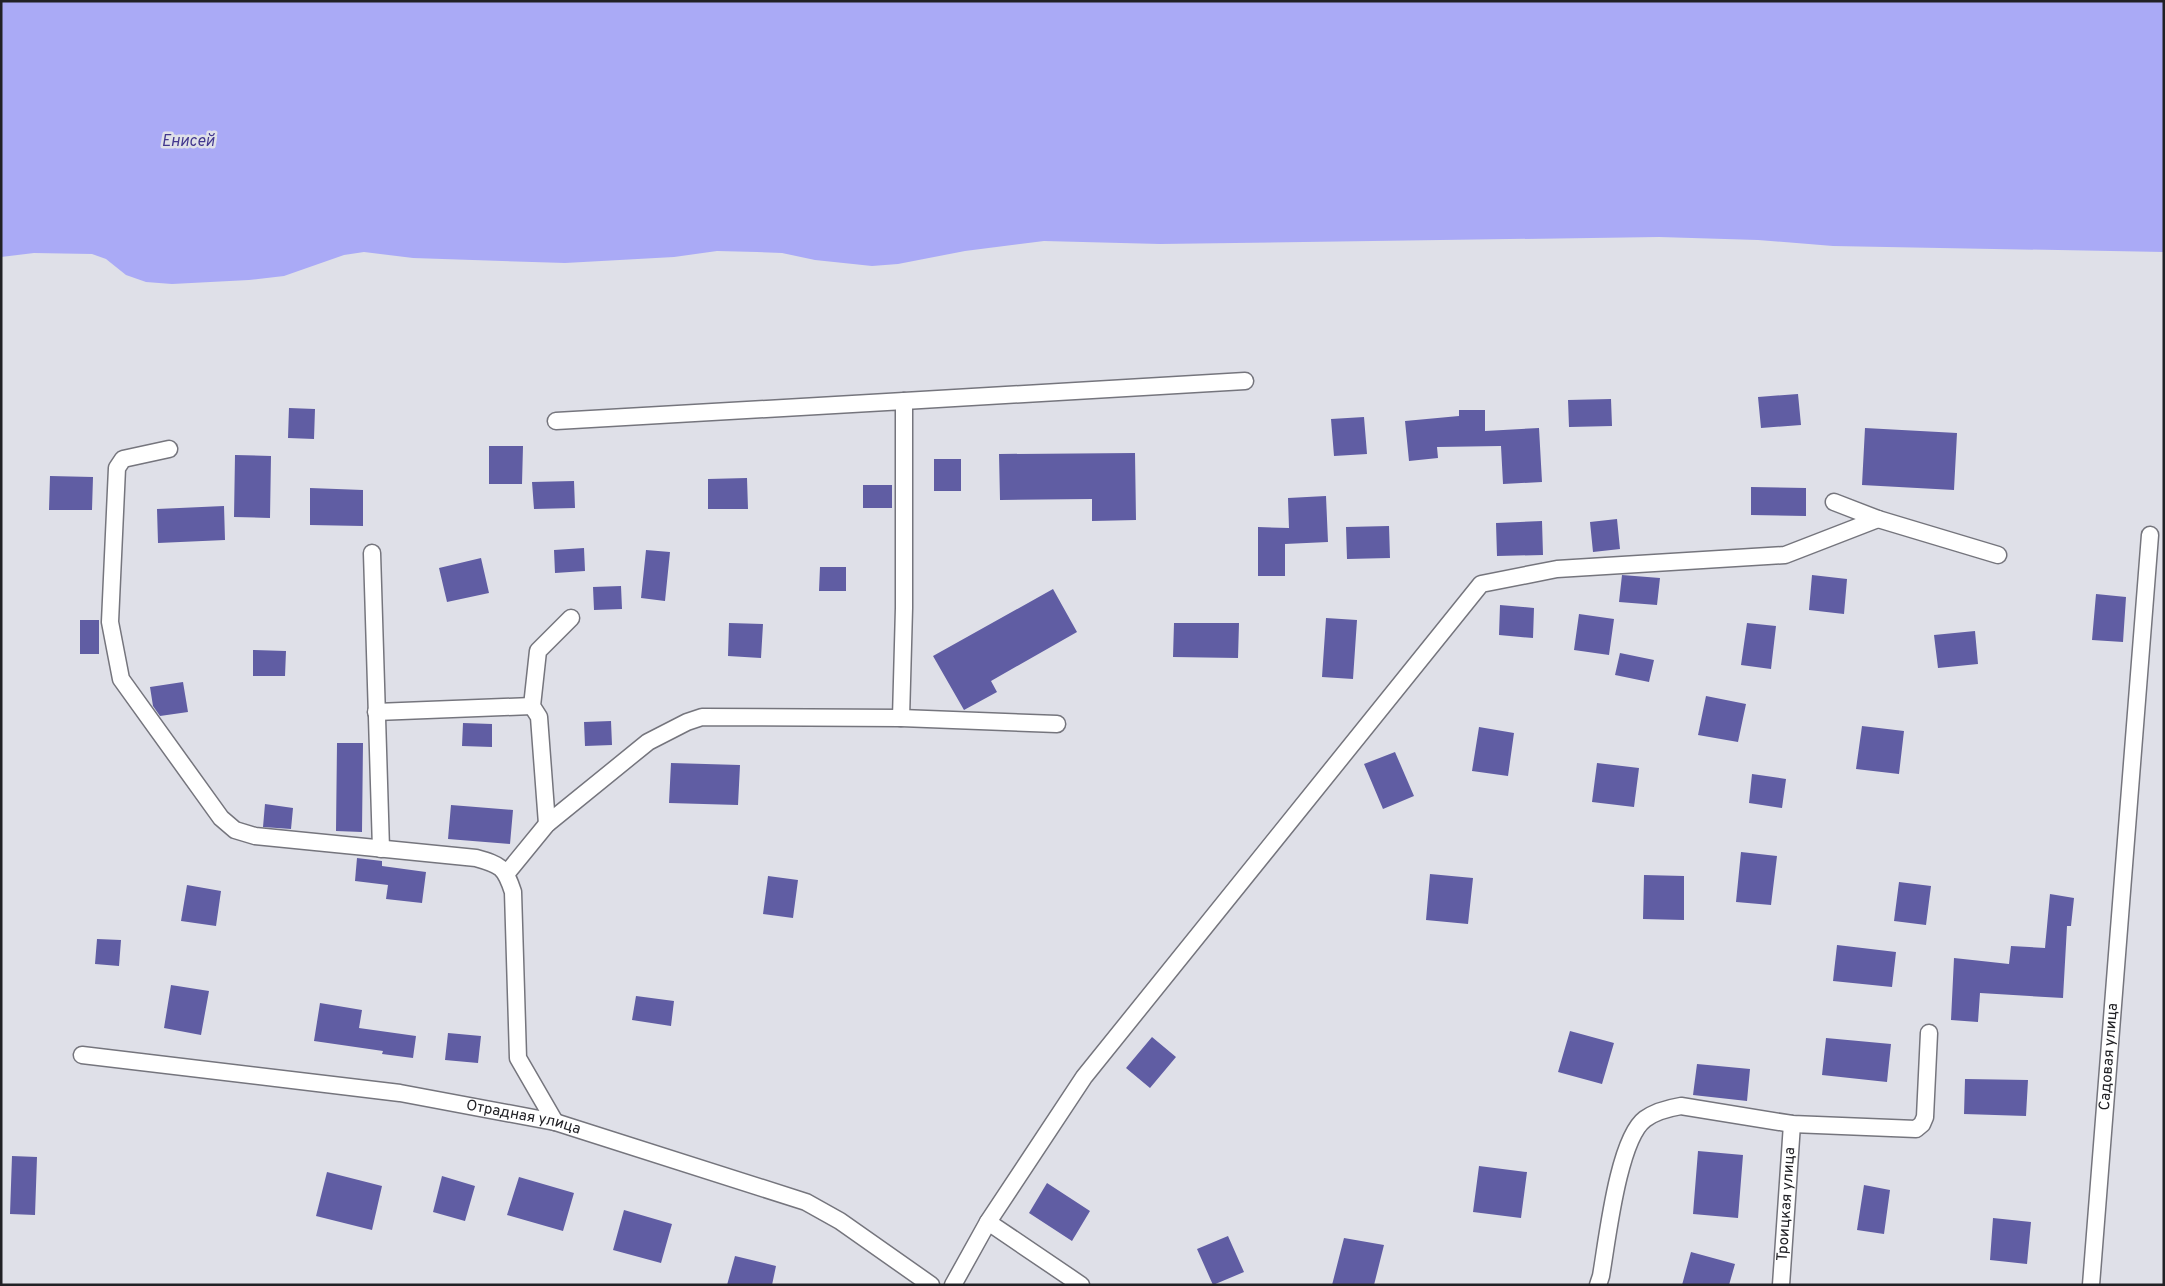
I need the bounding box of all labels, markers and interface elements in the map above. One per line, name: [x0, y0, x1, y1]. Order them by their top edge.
water label: Енисей: [162, 132, 215, 152]
street label: Садовая улица: [2095, 1002, 2123, 1111]
street label: Отрадная улица: [464, 1096, 583, 1139]
street label: Троицкая улица: [1773, 1146, 1800, 1262]

